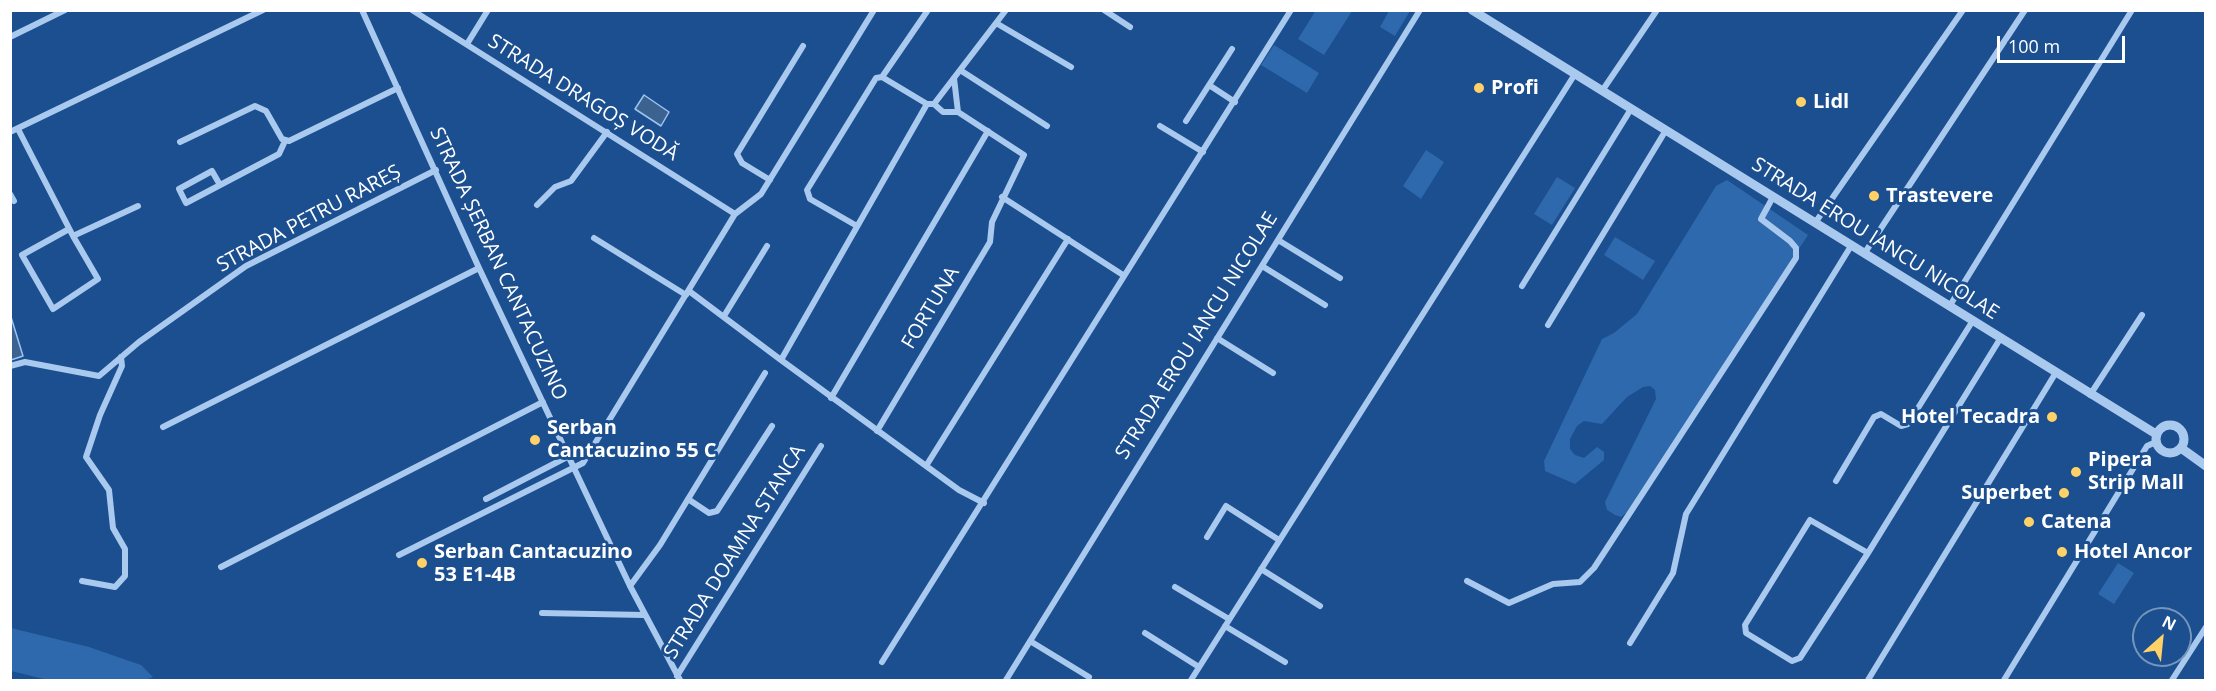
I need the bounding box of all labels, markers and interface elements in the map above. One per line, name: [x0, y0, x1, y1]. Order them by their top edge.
scale bar: [2000, 24, 2128, 62]
street label: STRADA DRAGOȘ VODĂ: [483, 30, 683, 166]
text: 100 m: [2008, 34, 2060, 58]
place label: Profi: [1491, 76, 1539, 100]
marker: Profi: [1472, 81, 1486, 95]
place label: Lidl: [1813, 90, 1849, 114]
marker: Lidl: [1794, 95, 1808, 109]
street label: STRADA ȘERBAN CANTACUZINO: [424, 124, 572, 404]
street label: STRADA EROU IANCU NICOLAE: [1747, 153, 2003, 325]
street label: STRADA PETRU RAREȘ: [213, 160, 405, 278]
place label: Trastevere: [1886, 184, 1993, 208]
marker: Trastevere: [1867, 189, 1881, 203]
street label: STRADA EROU IANCU NICOLAE: [1111, 208, 1283, 464]
street label: FORTUNA: [897, 263, 965, 353]
place label: Hotel Tecadra: [1901, 405, 2040, 429]
marker: Hotel Tecadra: [2045, 410, 2059, 424]
place label: Serban Cantacuzino 55 C: [547, 416, 717, 463]
marker: Serban Cantacuzino 55 C: [528, 433, 542, 447]
street label: STRADA DOAMNA STANCA: [659, 441, 811, 663]
place label: Pipera Strip Mall: [2088, 448, 2184, 495]
marker: Pipera Strip Mall: [2069, 465, 2083, 479]
place label: Superbet: [1961, 481, 2052, 505]
marker: Superbet: [2057, 486, 2071, 500]
place label: Catena: [2041, 510, 2112, 534]
marker: Catena: [2022, 515, 2036, 529]
place label: Serban Cantacuzino 53 E1-4B: [434, 540, 633, 587]
place label: Hotel Ancor: [2074, 540, 2192, 564]
marker: Hotel Ancor: [2055, 545, 2069, 559]
marker: Serban Cantacuzino 53 E1-4B: [415, 556, 429, 570]
north arrow: [2132, 607, 2192, 667]
text: N: [2158, 610, 2180, 635]

